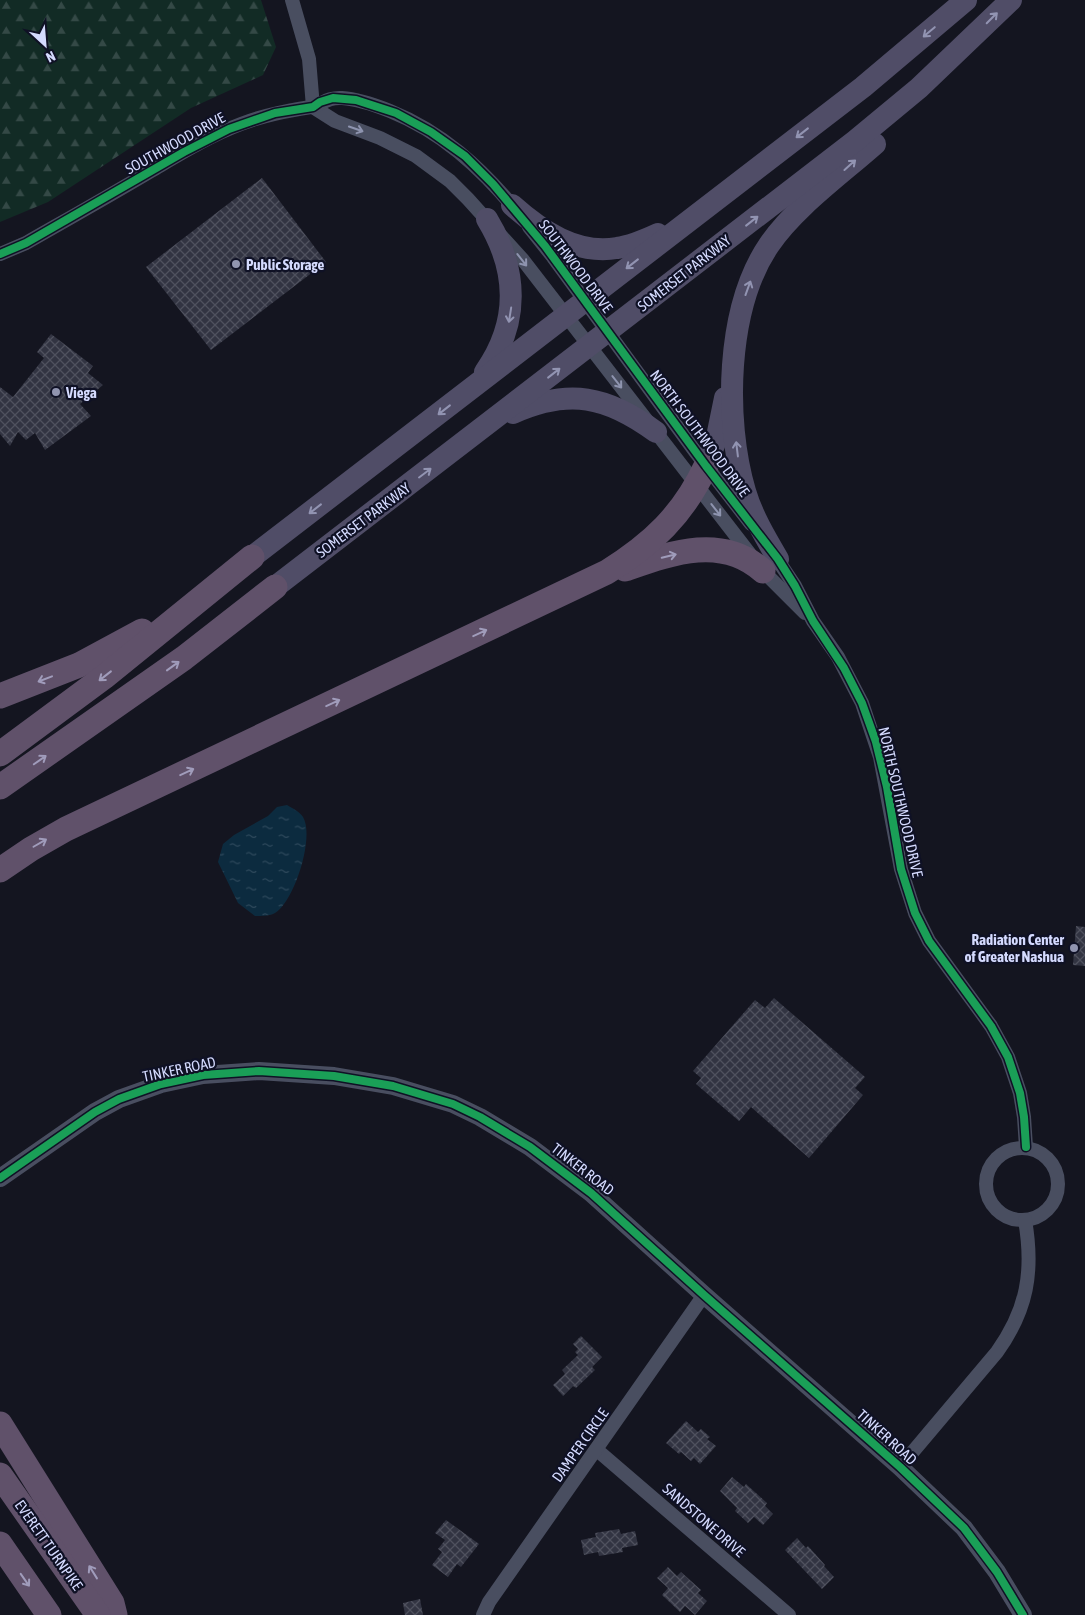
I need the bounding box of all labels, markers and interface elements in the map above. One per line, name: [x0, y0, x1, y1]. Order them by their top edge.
one-way arrow: [986, 12, 999, 24]
north arrow: [20, 20, 70, 70]
one-way arrow: [923, 26, 936, 38]
text: N: [43, 48, 58, 66]
street label: SOUTHWOOD DRIVE: [122, 108, 228, 177]
one-way arrow: [348, 125, 363, 134]
one-way arrow: [795, 128, 809, 138]
one-way arrow: [844, 160, 857, 171]
street label: SOUTHWOOD DRIVE: [536, 216, 617, 316]
one-way arrow: [745, 216, 759, 226]
street label: SOMERSET PARKWAY: [634, 231, 734, 315]
one-way arrow: [517, 253, 527, 267]
place label: Public Storage: [246, 256, 325, 273]
marker: Public Storage: [230, 258, 242, 270]
one-way arrow: [626, 259, 639, 270]
one-way arrow: [743, 280, 753, 296]
one-way arrow: [504, 307, 514, 323]
street label: NORTH SOUTHWOOD DRIVE: [647, 366, 753, 500]
one-way arrow: [547, 368, 560, 379]
one-way arrow: [611, 375, 622, 388]
place label: Viega: [65, 384, 97, 401]
marker: Viega: [50, 386, 62, 398]
one-way arrow: [437, 405, 451, 415]
one-way arrow: [732, 441, 742, 457]
one-way arrow: [418, 467, 431, 478]
street label: SOMERSET PARKWAY: [313, 479, 414, 561]
one-way arrow: [711, 503, 721, 517]
one-way arrow: [309, 504, 322, 515]
one-way arrow: [660, 550, 676, 560]
one-way arrow: [472, 628, 487, 637]
one-way arrow: [166, 661, 180, 671]
one-way arrow: [99, 670, 112, 681]
one-way arrow: [38, 675, 53, 684]
one-way arrow: [326, 697, 341, 707]
street label: NORTH SOUTHWOOD DRIVE: [875, 725, 927, 879]
one-way arrow: [33, 755, 47, 765]
one-way arrow: [179, 767, 194, 777]
one-way arrow: [33, 838, 48, 848]
place label: Radiation Center of Greater Nashua: [965, 931, 1065, 965]
marker: Radiation Center of Greater Nashua: [1068, 942, 1080, 954]
street label: TINKER ROAD: [141, 1053, 217, 1085]
street label: TINKER ROAD: [548, 1139, 618, 1199]
street label: DAMPER CIRCLE: [548, 1404, 612, 1485]
street label: TINKER ROAD: [854, 1406, 920, 1468]
street label: SANDSTONE DRIVE: [660, 1480, 749, 1561]
street label: EVERETT TURNPIKE: [12, 1497, 87, 1594]
one-way arrow: [87, 1566, 97, 1580]
one-way arrow: [20, 1573, 30, 1587]

